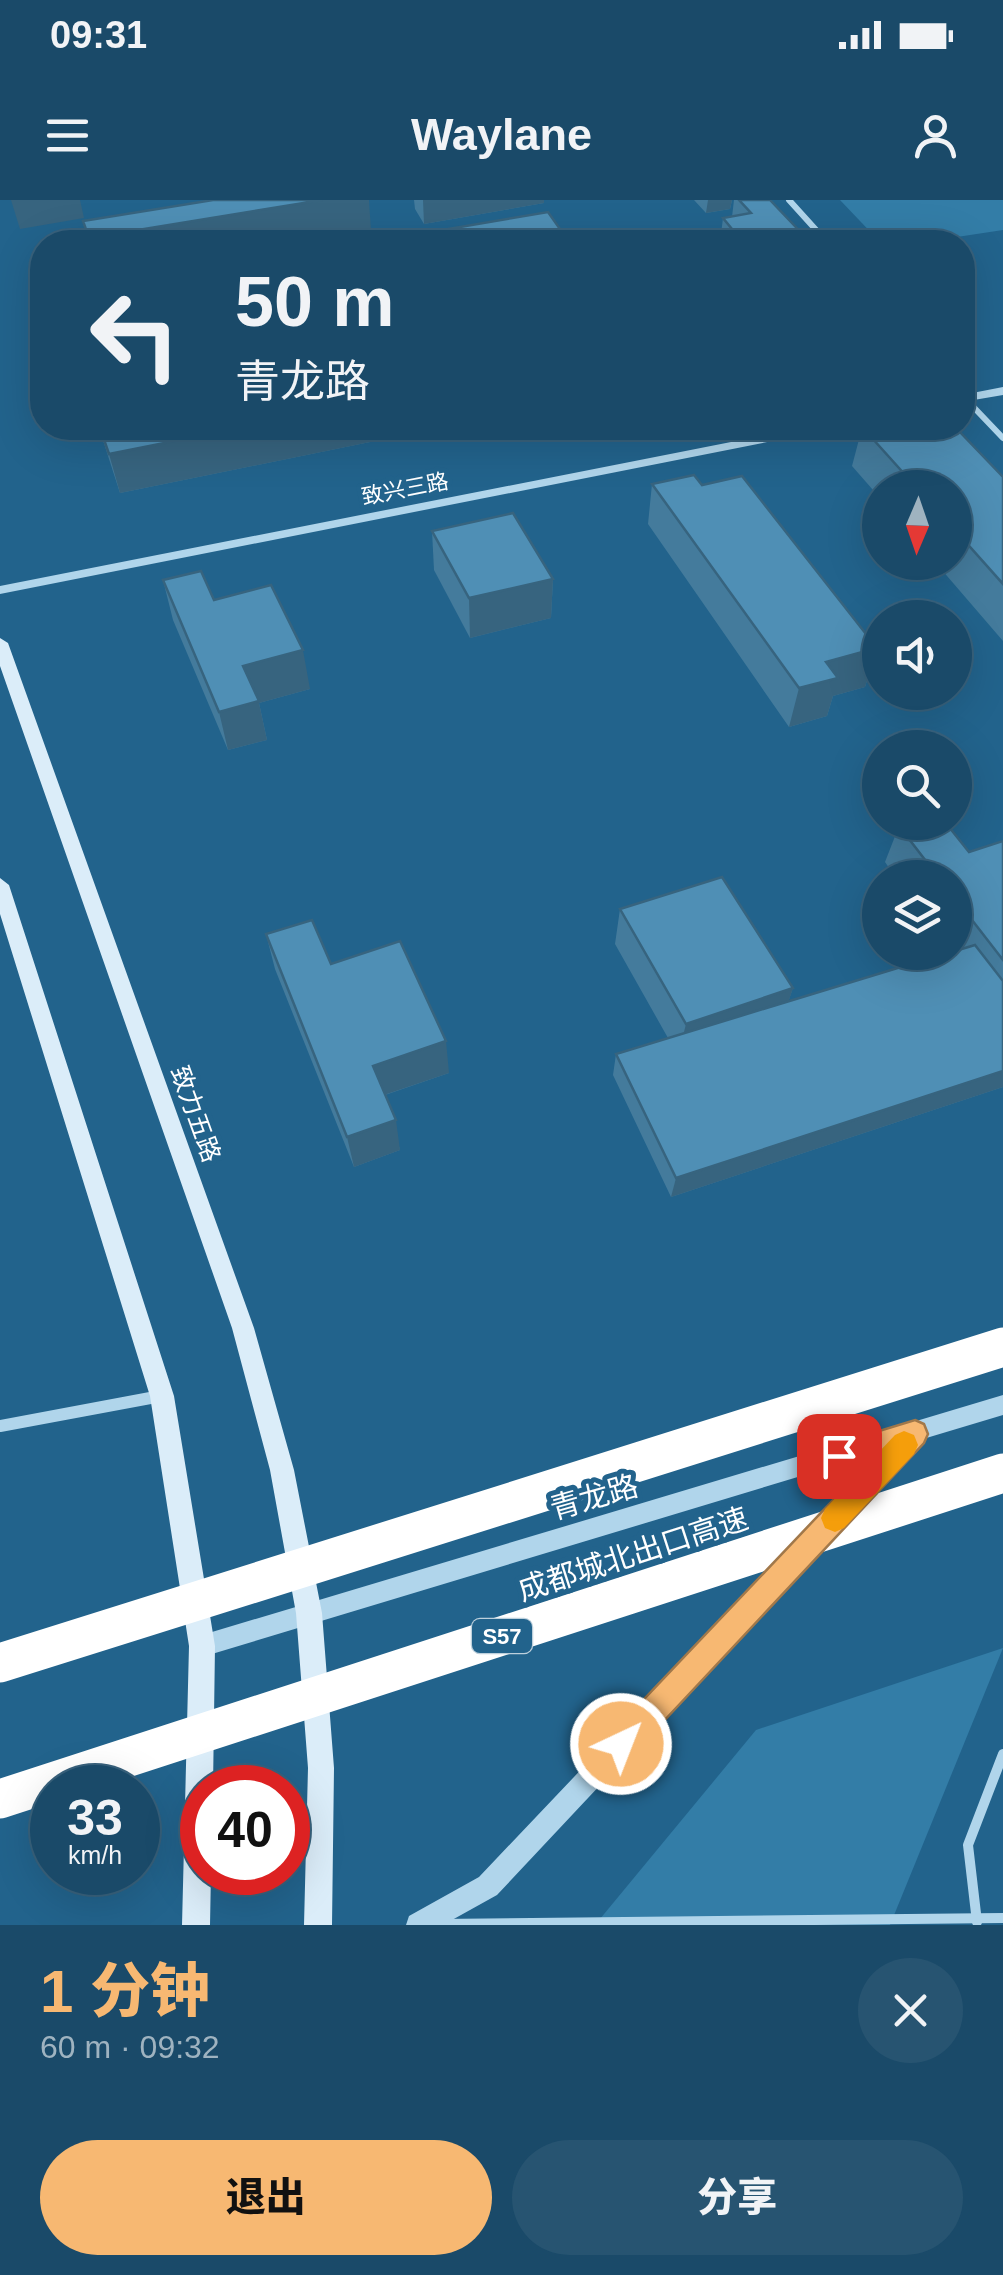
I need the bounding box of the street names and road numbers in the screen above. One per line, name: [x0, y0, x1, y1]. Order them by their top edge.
street label: 致兴三路: [359, 468, 451, 510]
street label: 致力五路: [166, 1062, 226, 1166]
street label: 青龙路: [546, 1469, 642, 1525]
street label: 成都城北出口高速: [514, 1501, 752, 1607]
road number: S57: [472, 1619, 532, 1653]

